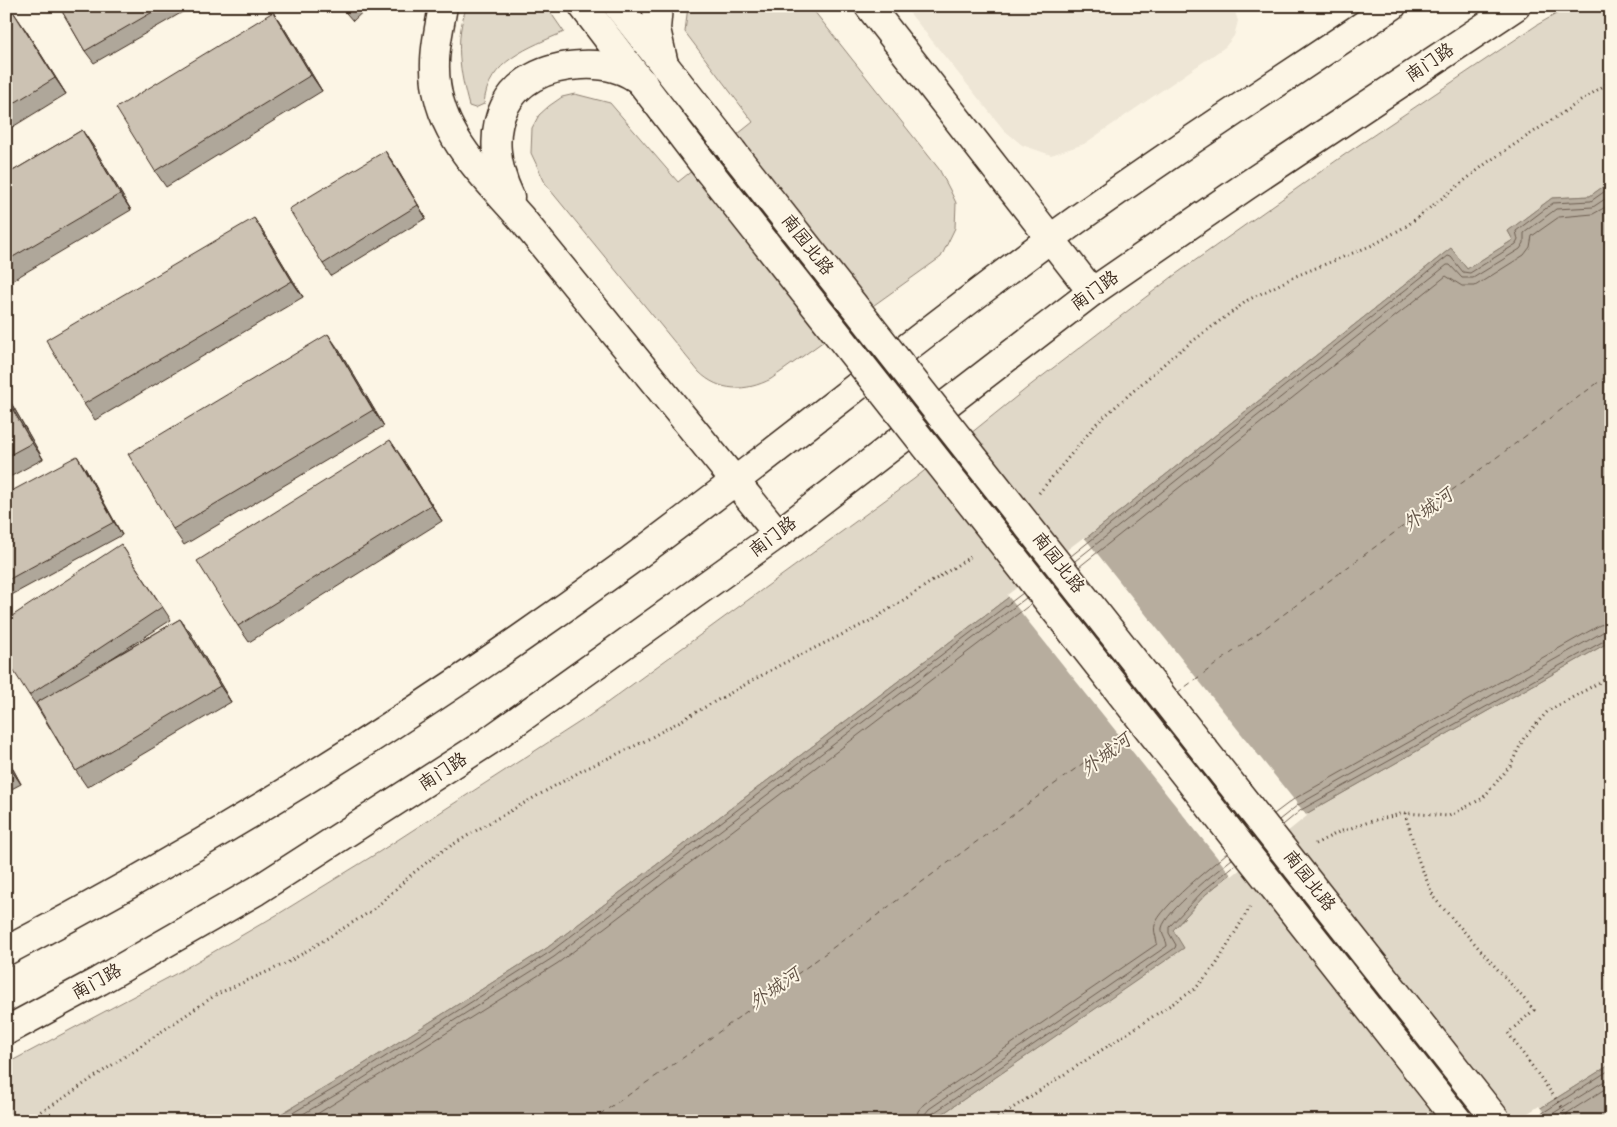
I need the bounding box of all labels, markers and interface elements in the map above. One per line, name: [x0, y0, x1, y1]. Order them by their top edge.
street label: 南门路: [1401, 38, 1459, 88]
street label: 南园北路: [775, 209, 839, 281]
street label: 南门路: [1066, 265, 1124, 317]
water label: 外城河: [1398, 481, 1461, 537]
street label: 南门路: [744, 511, 802, 563]
street label: 南园北路: [1026, 527, 1090, 599]
water label: 外城河: [1076, 726, 1139, 782]
street label: 南门路: [414, 747, 472, 797]
street label: 南园北路: [1277, 845, 1341, 917]
street label: 南门路: [68, 958, 126, 1006]
water label: 外城河: [744, 961, 808, 1016]

